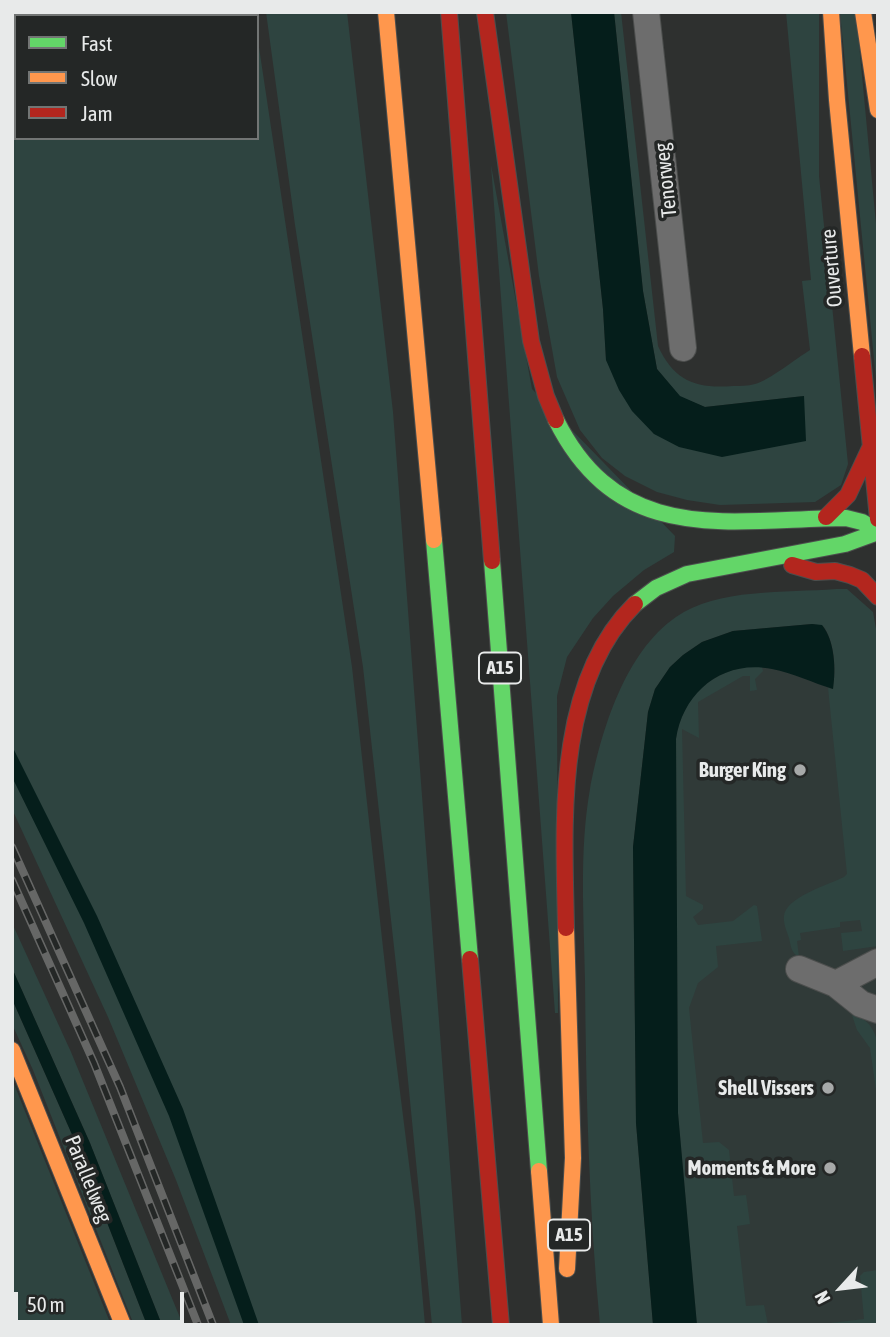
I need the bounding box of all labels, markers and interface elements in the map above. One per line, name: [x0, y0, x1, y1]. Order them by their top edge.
legend: [14, 14, 259, 140]
text: Fast: [81, 31, 112, 55]
text: Slow: [81, 66, 117, 90]
text: Jam: [81, 101, 113, 125]
street label: Tenorweg: [650, 142, 682, 218]
street label: Ouverture: [816, 228, 848, 308]
road number: A15: [479, 652, 521, 684]
place label: Burger King: [699, 757, 786, 783]
marker: Burger King: [792, 762, 808, 778]
place label: Shell Vissers: [718, 1075, 814, 1101]
marker: Shell Vissers: [820, 1080, 836, 1096]
street label: Parallelweg: [59, 1132, 117, 1226]
place label: Moments & More: [687, 1155, 816, 1181]
marker: Moments & More: [822, 1160, 838, 1176]
road number: A15: [548, 1219, 590, 1250]
north arrow: [806, 1253, 876, 1323]
scale bar: [18, 1278, 187, 1322]
text: N: [810, 1288, 835, 1308]
text: 50 m: [27, 1292, 65, 1316]

